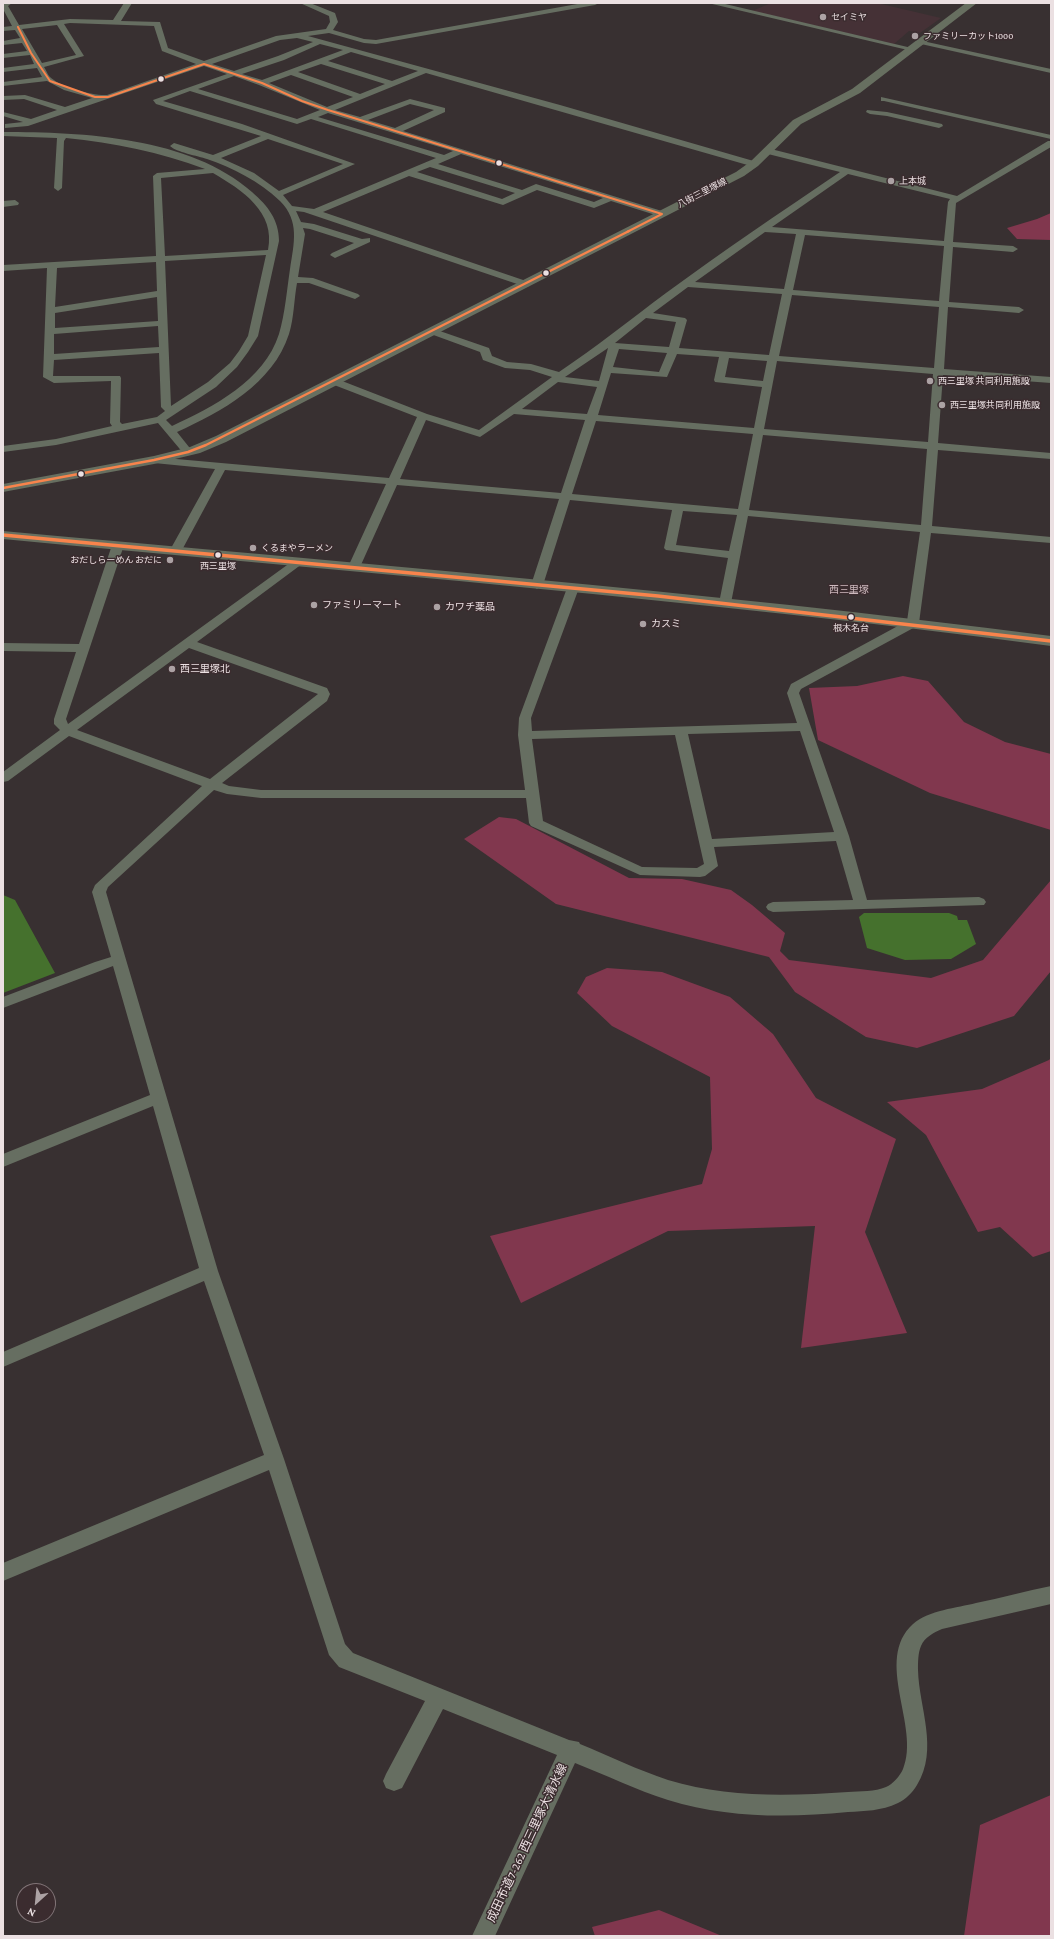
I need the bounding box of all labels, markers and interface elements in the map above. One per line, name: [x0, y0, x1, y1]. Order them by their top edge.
marker: セイミヤ: [818, 12, 828, 22]
place label: セイミヤ: [831, 12, 867, 22]
marker: ファミリーカット1000: [910, 31, 920, 41]
place label: ファミリーカット1000: [923, 31, 1013, 41]
unlabelled marker: [156, 74, 166, 84]
unlabelled marker: [494, 158, 504, 168]
street label: 八街三里塚線: [675, 176, 729, 210]
marker: 上本城: [886, 176, 896, 186]
place label: 上本城: [899, 176, 926, 186]
unlabelled marker: [541, 268, 551, 278]
marker: 西三里塚 共同利用施設: [925, 376, 935, 386]
place label: 西三里塚 共同利用施設: [938, 376, 1030, 386]
marker: 西三里塚共同利用施設: [937, 400, 947, 410]
place label: 西三里塚共同利用施設: [950, 400, 1040, 410]
unlabelled marker: [76, 469, 86, 479]
marker: くるまやラーメン: [248, 543, 258, 553]
place label: くるまやラーメン: [261, 543, 333, 553]
marker: 西三里塚: [213, 550, 223, 560]
place label: おだしらーめん おだに: [70, 555, 162, 565]
marker: おだしらーめん おだに: [165, 555, 175, 565]
place label: 西三里塚: [200, 561, 236, 571]
district label: 西三里塚: [829, 584, 869, 596]
place label: ファミリーマート: [322, 599, 402, 611]
marker: ファミリーマート: [309, 600, 319, 610]
place label: カワチ薬品: [445, 601, 495, 613]
marker: カワチ薬品: [432, 602, 442, 612]
marker: 根木名台: [846, 612, 856, 622]
place label: カスミ: [651, 618, 681, 630]
marker: カスミ: [638, 619, 648, 629]
place label: 根木名台: [833, 623, 869, 633]
place label: 西三里塚北: [180, 663, 230, 675]
marker: 西三里塚北: [167, 664, 177, 674]
street label: 成田市道7-262 西三里塚大清水線: [484, 1761, 570, 1925]
north arrow: [16, 1883, 56, 1923]
text: N: [25, 1906, 37, 1920]

